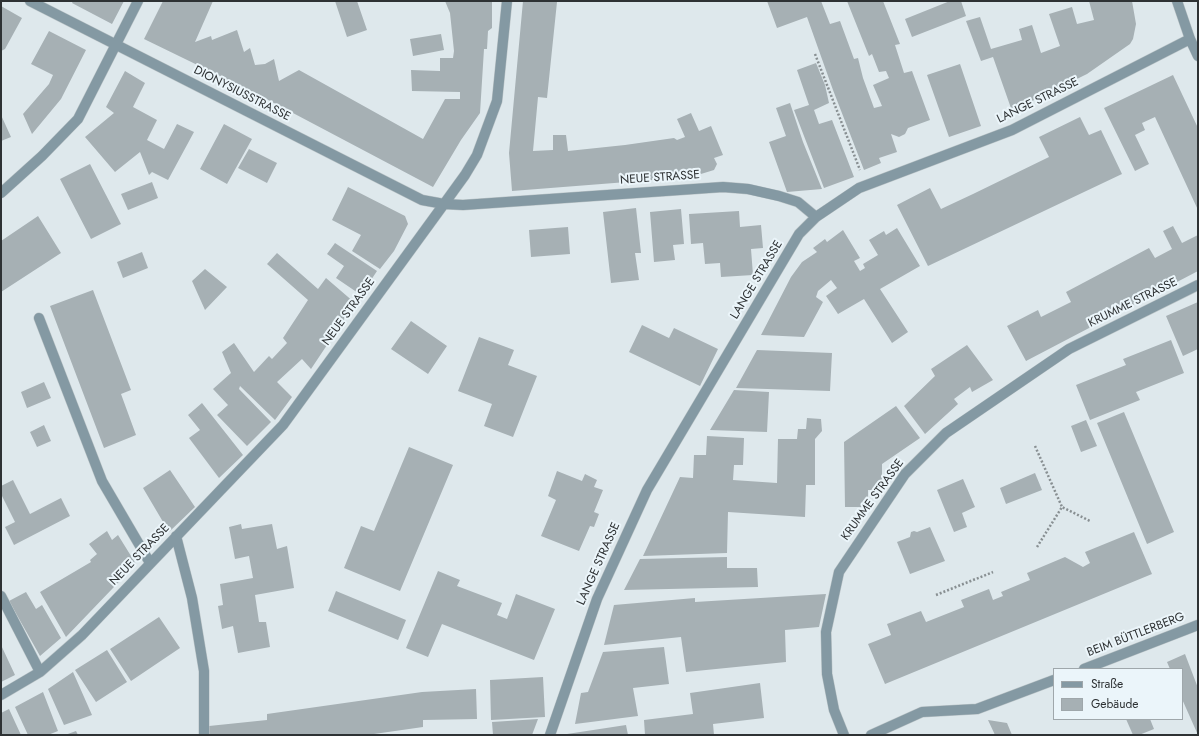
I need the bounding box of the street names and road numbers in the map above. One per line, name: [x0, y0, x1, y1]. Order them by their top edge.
street label: DIONYSIUSSTRASSE: [191, 63, 293, 125]
street label: LANGE STRASSE: [995, 75, 1081, 127]
street label: NEUE STRASSE: [620, 168, 700, 188]
street label: LANGE STRASSE: [728, 238, 786, 322]
street label: NEUE STRASSE: [320, 275, 378, 349]
street label: KRUMME STRASSE: [1086, 275, 1180, 331]
street label: KRUMME STRASSE: [839, 456, 907, 544]
street label: LANGE STRASSE: [574, 520, 624, 608]
street label: NEUE STRASSE: [107, 521, 173, 589]
street label: BEIM BÜTTLERBERG: [1085, 610, 1187, 660]

